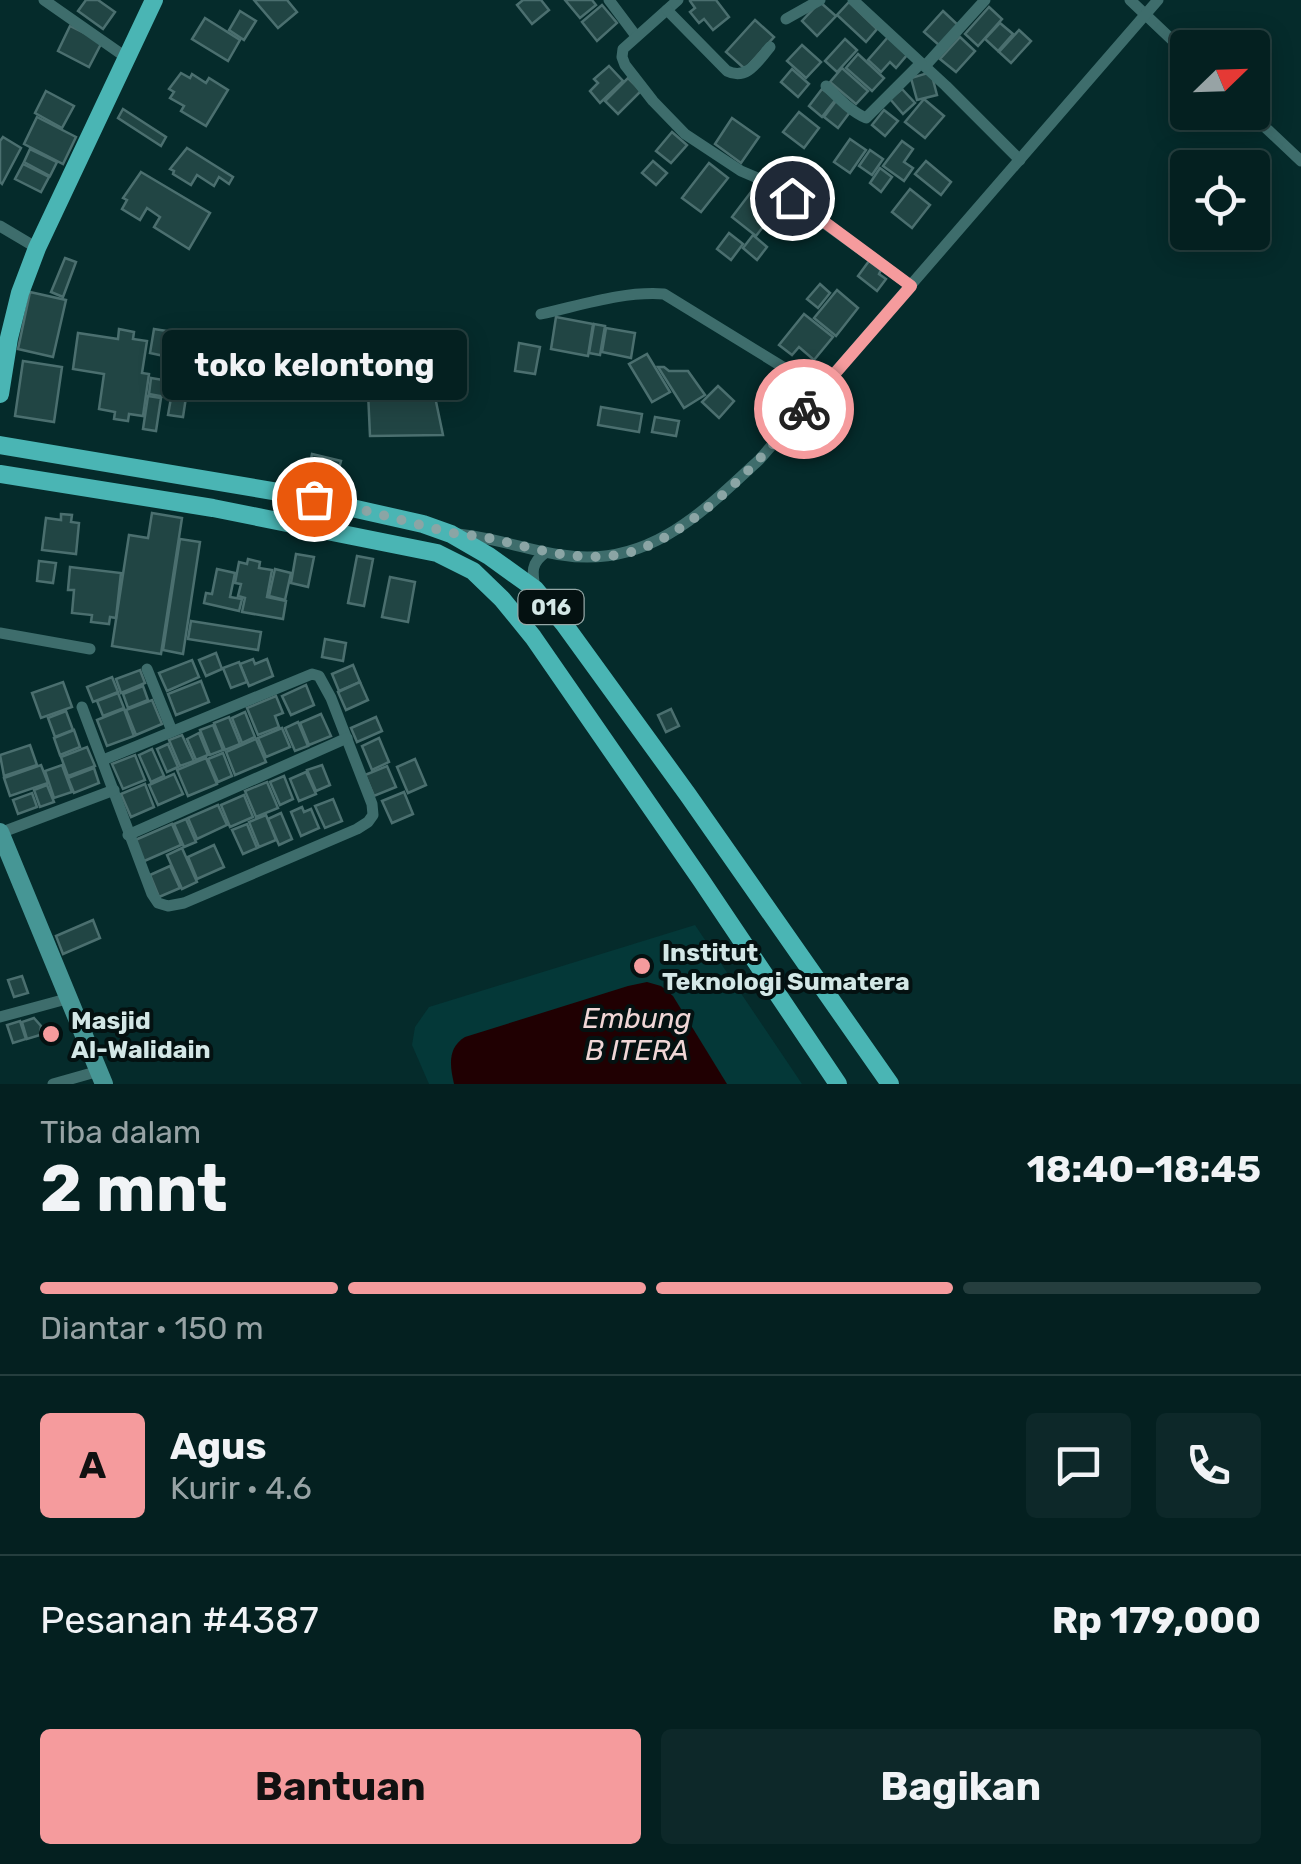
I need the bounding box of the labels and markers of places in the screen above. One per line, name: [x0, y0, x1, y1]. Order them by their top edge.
pin: [750, 156, 835, 241]
callout: toko kelontong: [162, 329, 466, 399]
pin: [272, 457, 357, 542]
place label: Institut Teknologi Sumatera: [662, 938, 910, 996]
marker: Institut Teknologi Sumatera: [631, 955, 653, 977]
place label: Masjid Al-Walidain: [71, 1006, 211, 1064]
marker: Masjid Al-Walidain: [40, 1023, 62, 1045]

